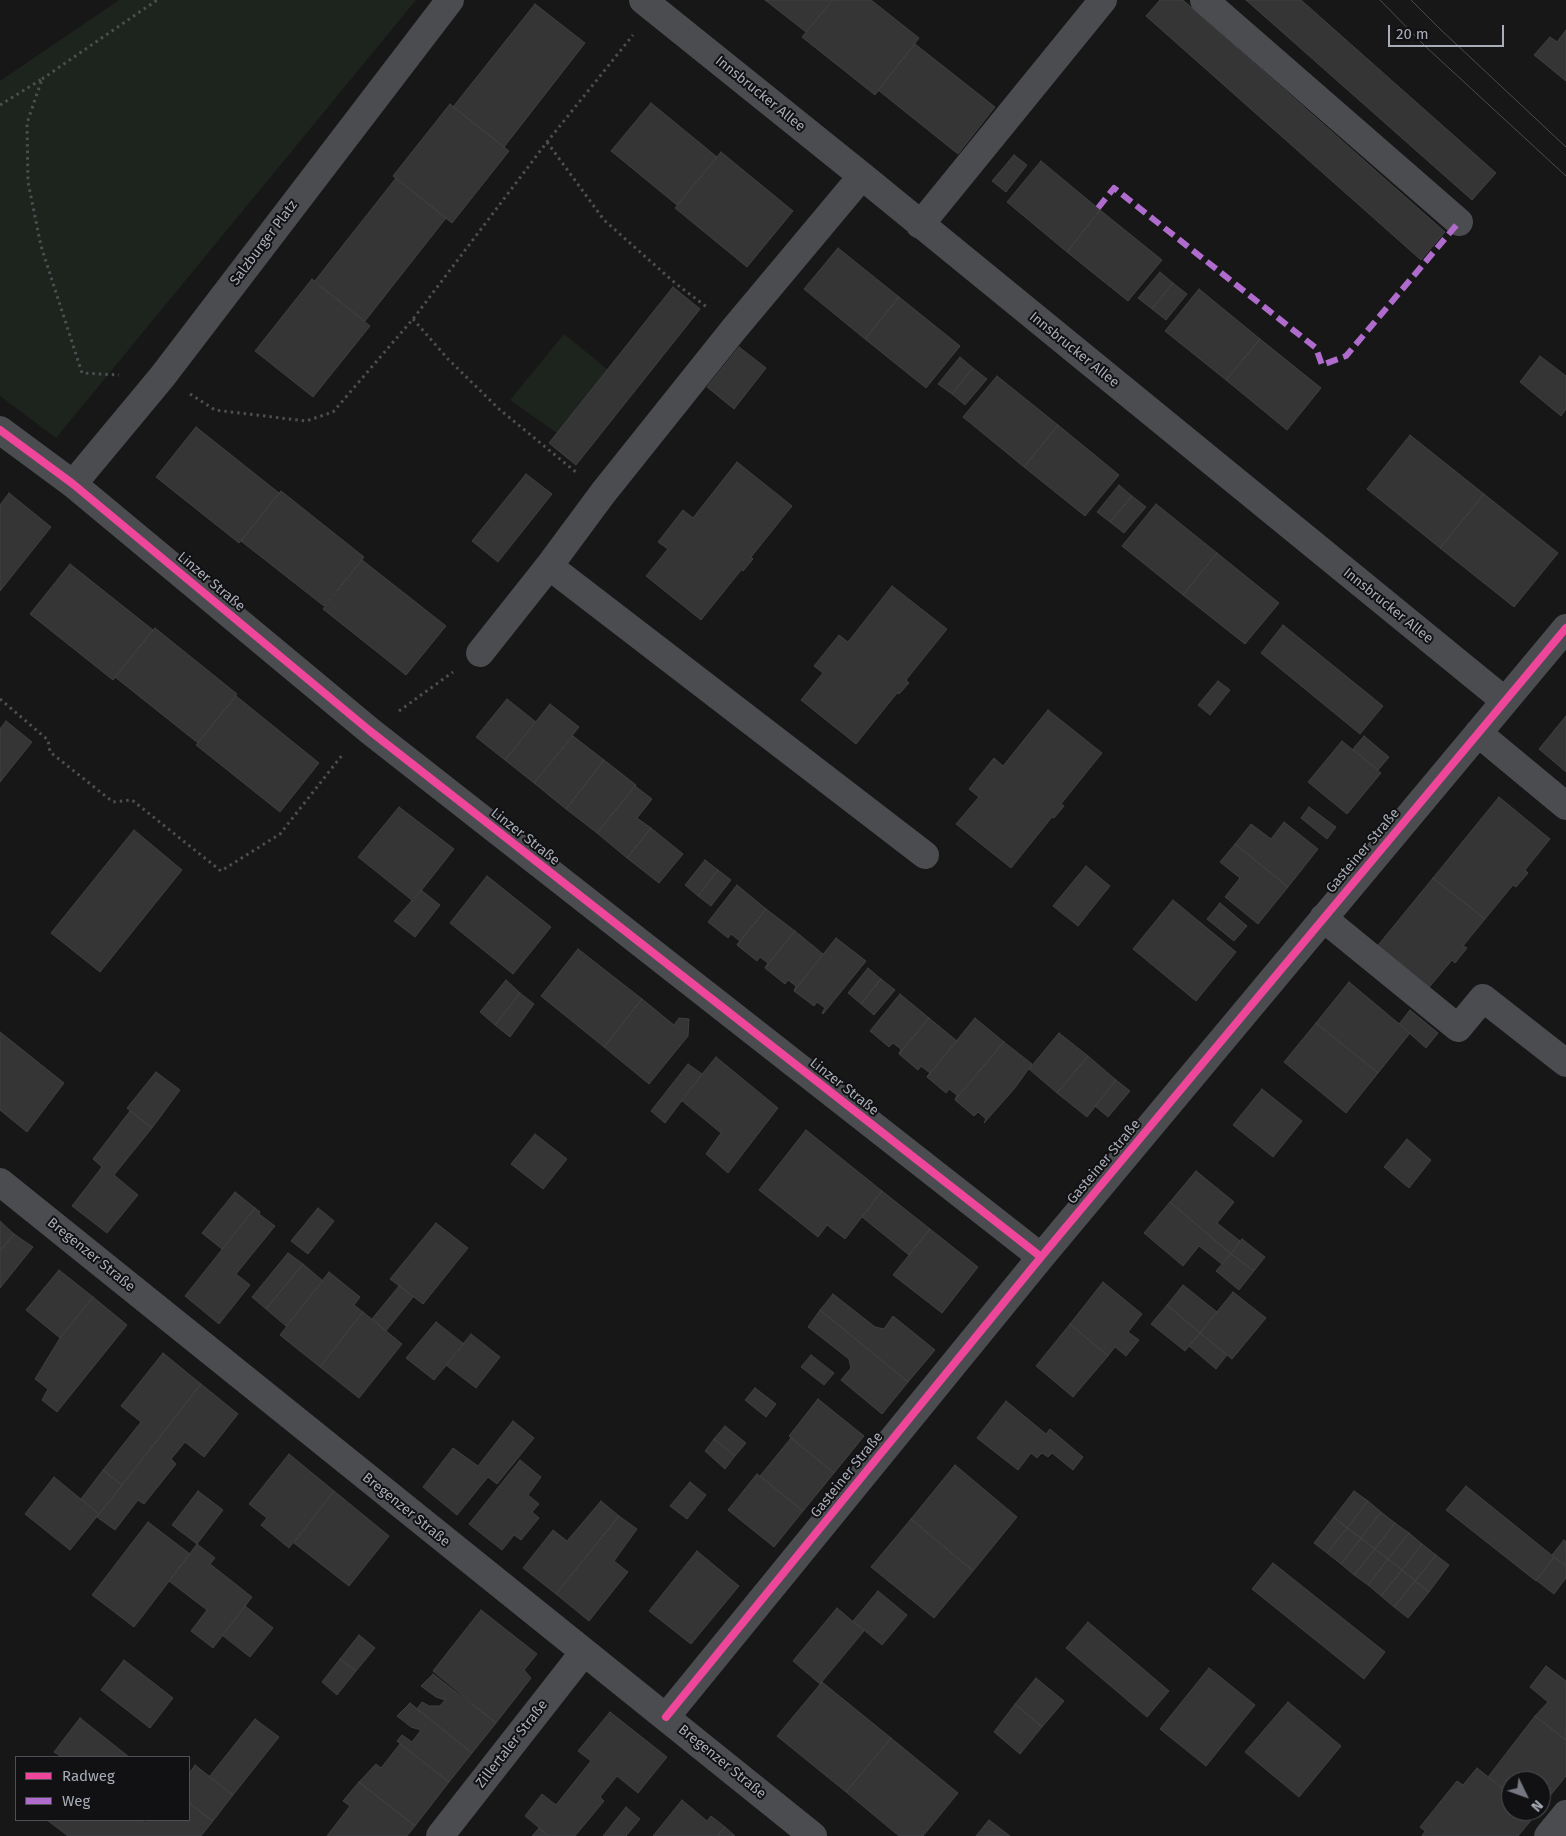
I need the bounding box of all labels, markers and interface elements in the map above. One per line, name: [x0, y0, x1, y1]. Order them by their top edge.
scale bar: [1391, 15, 1507, 47]
text: 20 m: [1396, 25, 1429, 43]
street label: Innsbrucker Allee: [712, 53, 808, 135]
street label: Salzburger Platz: [227, 197, 301, 289]
street label: Innsbrucker Allee: [1026, 309, 1122, 391]
street label: Linzer Straße: [174, 549, 248, 615]
street label: Innsbrucker Allee: [1340, 565, 1436, 647]
street label: Linzer Straße: [487, 805, 563, 869]
street label: Gasteiner Straße: [1323, 805, 1403, 897]
street label: Linzer Straße: [806, 1055, 882, 1119]
street label: Gasteiner Straße: [1064, 1116, 1144, 1208]
street label: Bregenzer Straße: [44, 1215, 138, 1295]
street label: Gasteiner Straße: [807, 1429, 887, 1521]
street label: Bregenzer Straße: [359, 1470, 453, 1550]
street label: Zillertaler Straße: [473, 1697, 551, 1791]
street label: Bregenzer Straße: [675, 1722, 769, 1802]
legend: [15, 1756, 190, 1821]
text: Radweg: [62, 1767, 115, 1785]
north arrow: [1501, 1771, 1551, 1821]
text: Weg: [62, 1792, 90, 1810]
text: N: [1527, 1797, 1546, 1815]

